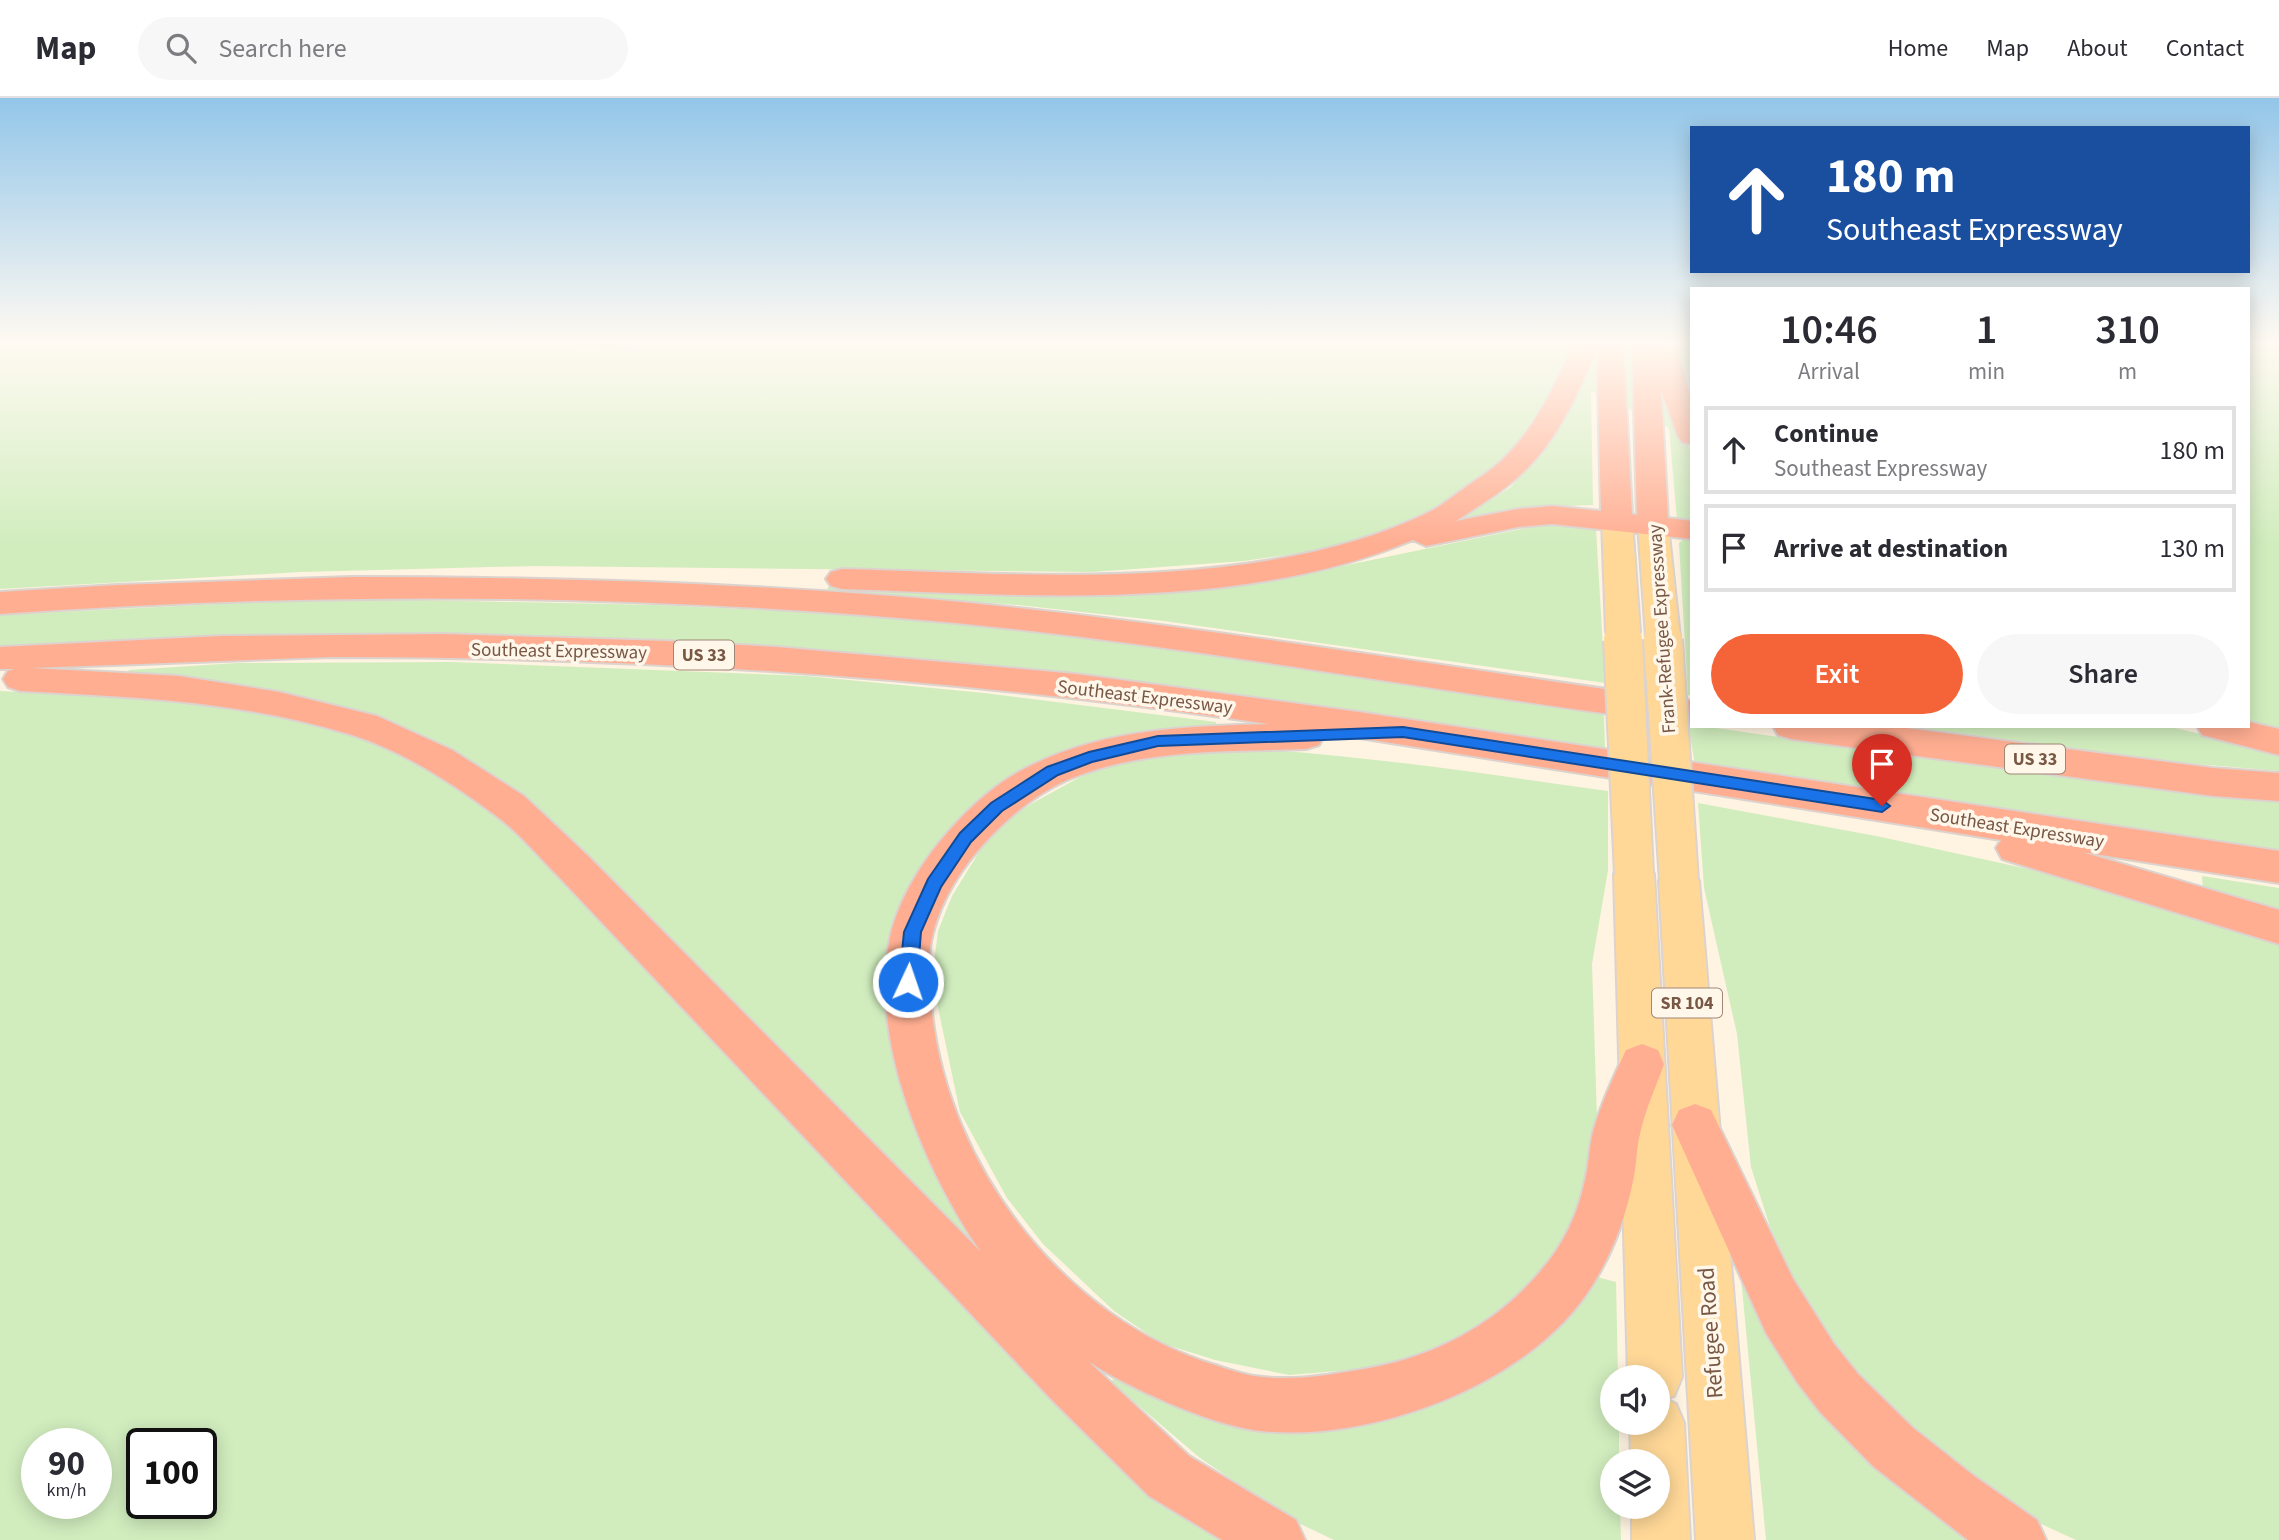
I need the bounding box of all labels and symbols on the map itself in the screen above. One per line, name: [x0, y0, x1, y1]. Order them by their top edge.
street label: Frank-Refugee Expressway: [1642, 523, 1683, 734]
street label: Southeast Expressway: [471, 636, 647, 667]
road number: US 33: [674, 640, 734, 670]
street label: Southeast Expressway: [1056, 673, 1234, 722]
pin: [1852, 734, 1912, 806]
road number: US 33: [2005, 744, 2065, 774]
street label: Southeast Expressway: [1928, 801, 2106, 856]
position arrow: [871, 945, 945, 1019]
road number: SR 104: [1652, 988, 1722, 1018]
street label: Refugee Road: [1689, 1266, 1732, 1400]
speed limit sign: 100: [126, 1428, 217, 1519]

